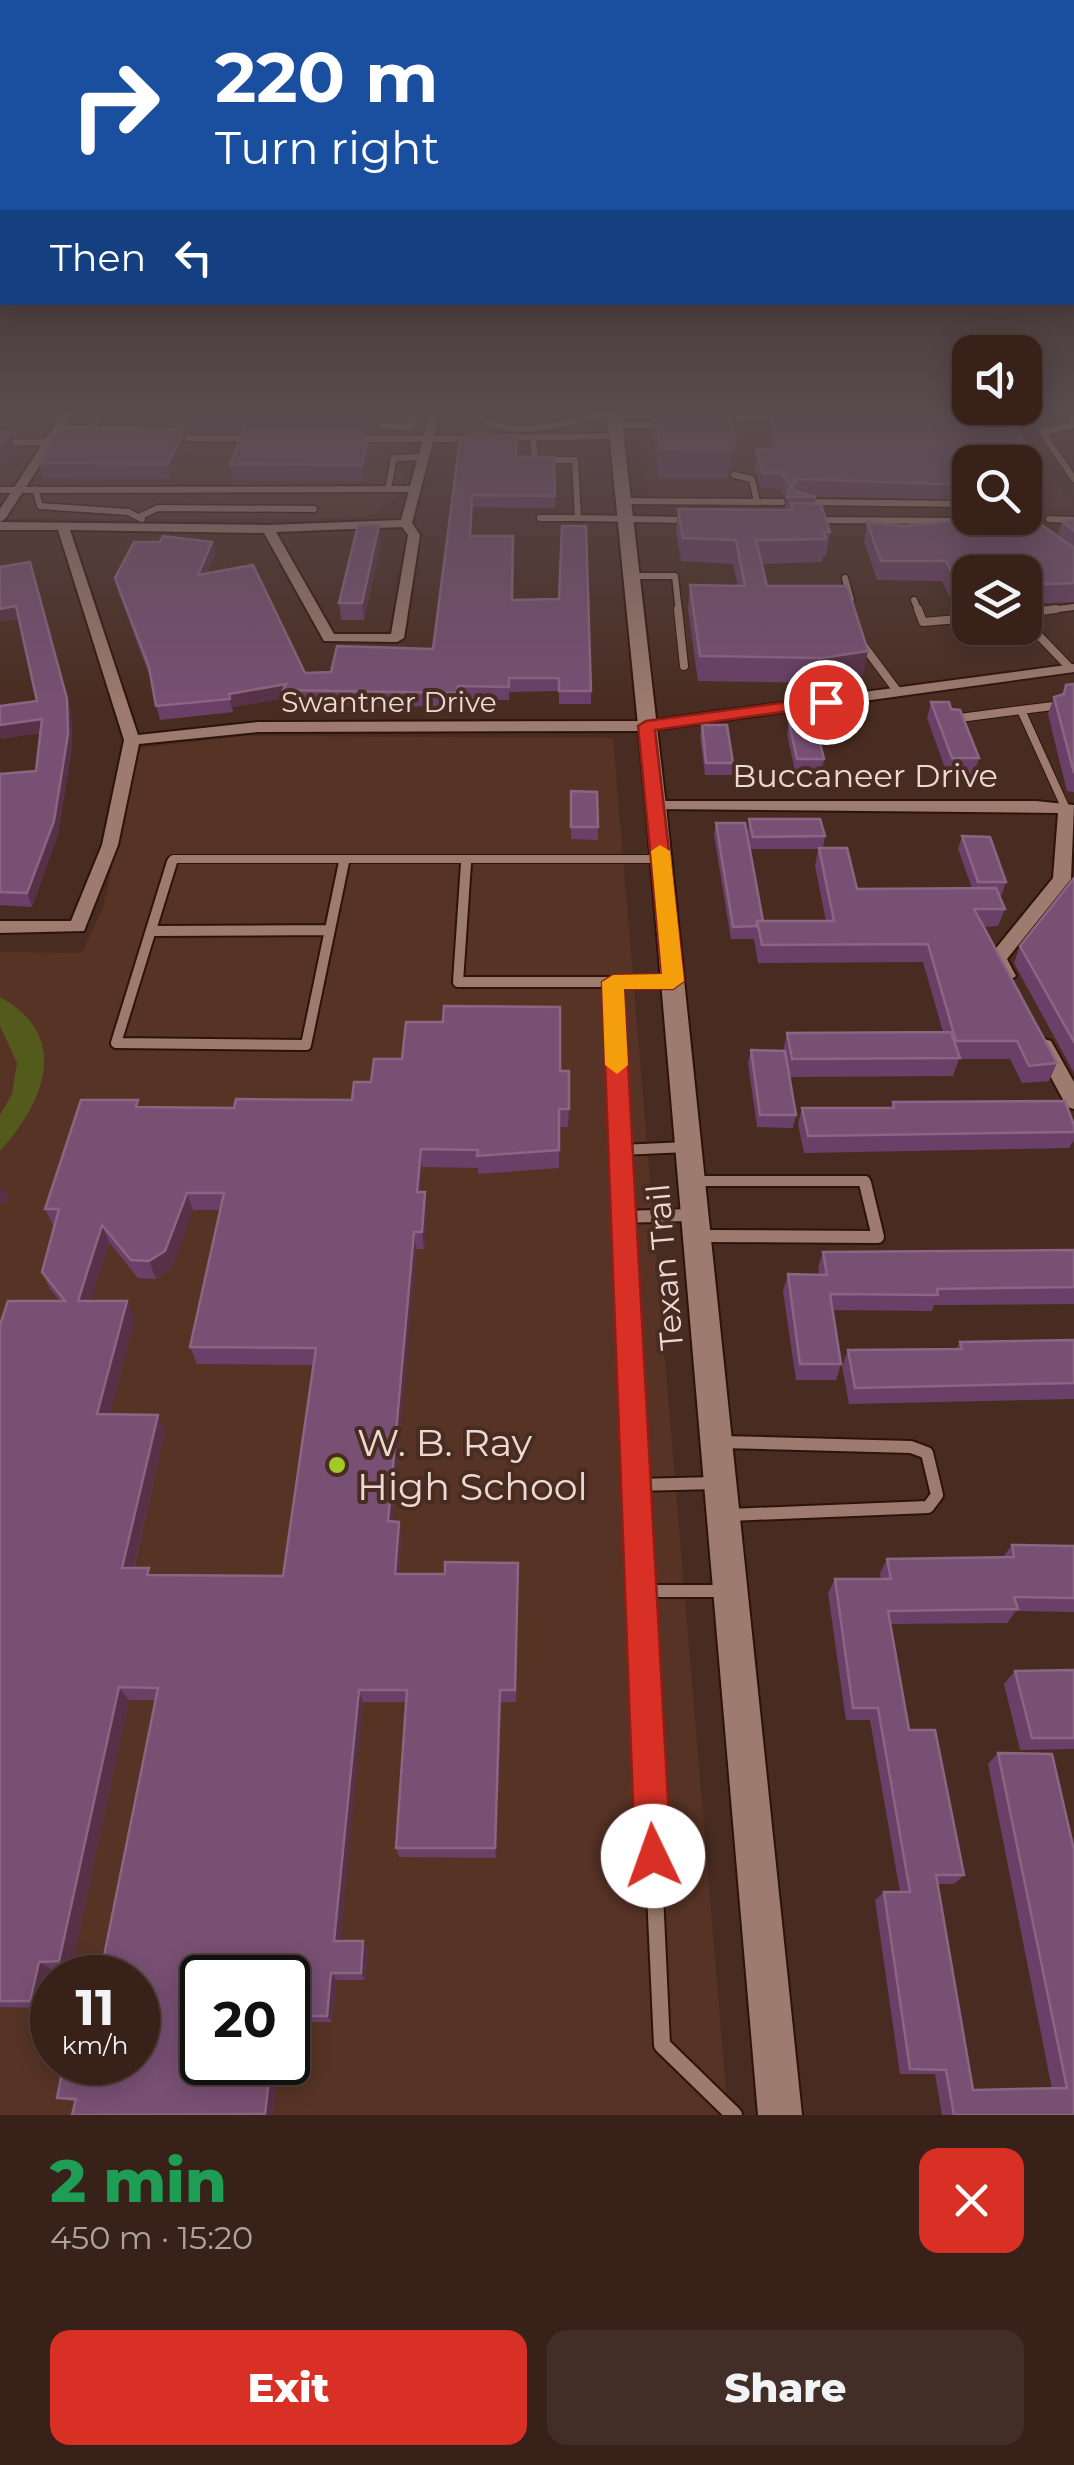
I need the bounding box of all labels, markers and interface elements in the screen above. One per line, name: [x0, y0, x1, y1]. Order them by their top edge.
text: 220 m: [215, 34, 438, 120]
icon: right: [50, 40, 180, 170]
text: Turn right: [215, 120, 440, 175]
icon: left: [166, 230, 221, 285]
text: Then: [50, 234, 146, 281]
map controls: [952, 335, 1042, 645]
button: sound: [952, 335, 1042, 425]
button: search: [952, 445, 1042, 535]
button: layers: [952, 555, 1042, 645]
pin: [784, 660, 869, 745]
icon: arrive: [799, 675, 854, 730]
street label: Swantner Drive: [281, 685, 497, 719]
street label: Buccaneer Drive: [732, 756, 998, 795]
street label: Texan Trail: [638, 1182, 691, 1352]
place label: W. B. Ray High School: [357, 1419, 588, 1510]
marker: W. B. Ray High School: [326, 1454, 348, 1476]
position arrow: [601, 1804, 705, 1908]
speed limit sign: 20: [180, 1955, 310, 2085]
text: 11: [75, 1977, 115, 2038]
text: km/h: [62, 2030, 128, 2060]
text: 2 min: [50, 2144, 227, 2217]
button: close: [919, 2148, 1024, 2253]
text: 450 m · 15:20: [50, 2218, 253, 2257]
button: Exit: [50, 2330, 527, 2445]
button: Share: [547, 2330, 1024, 2445]

